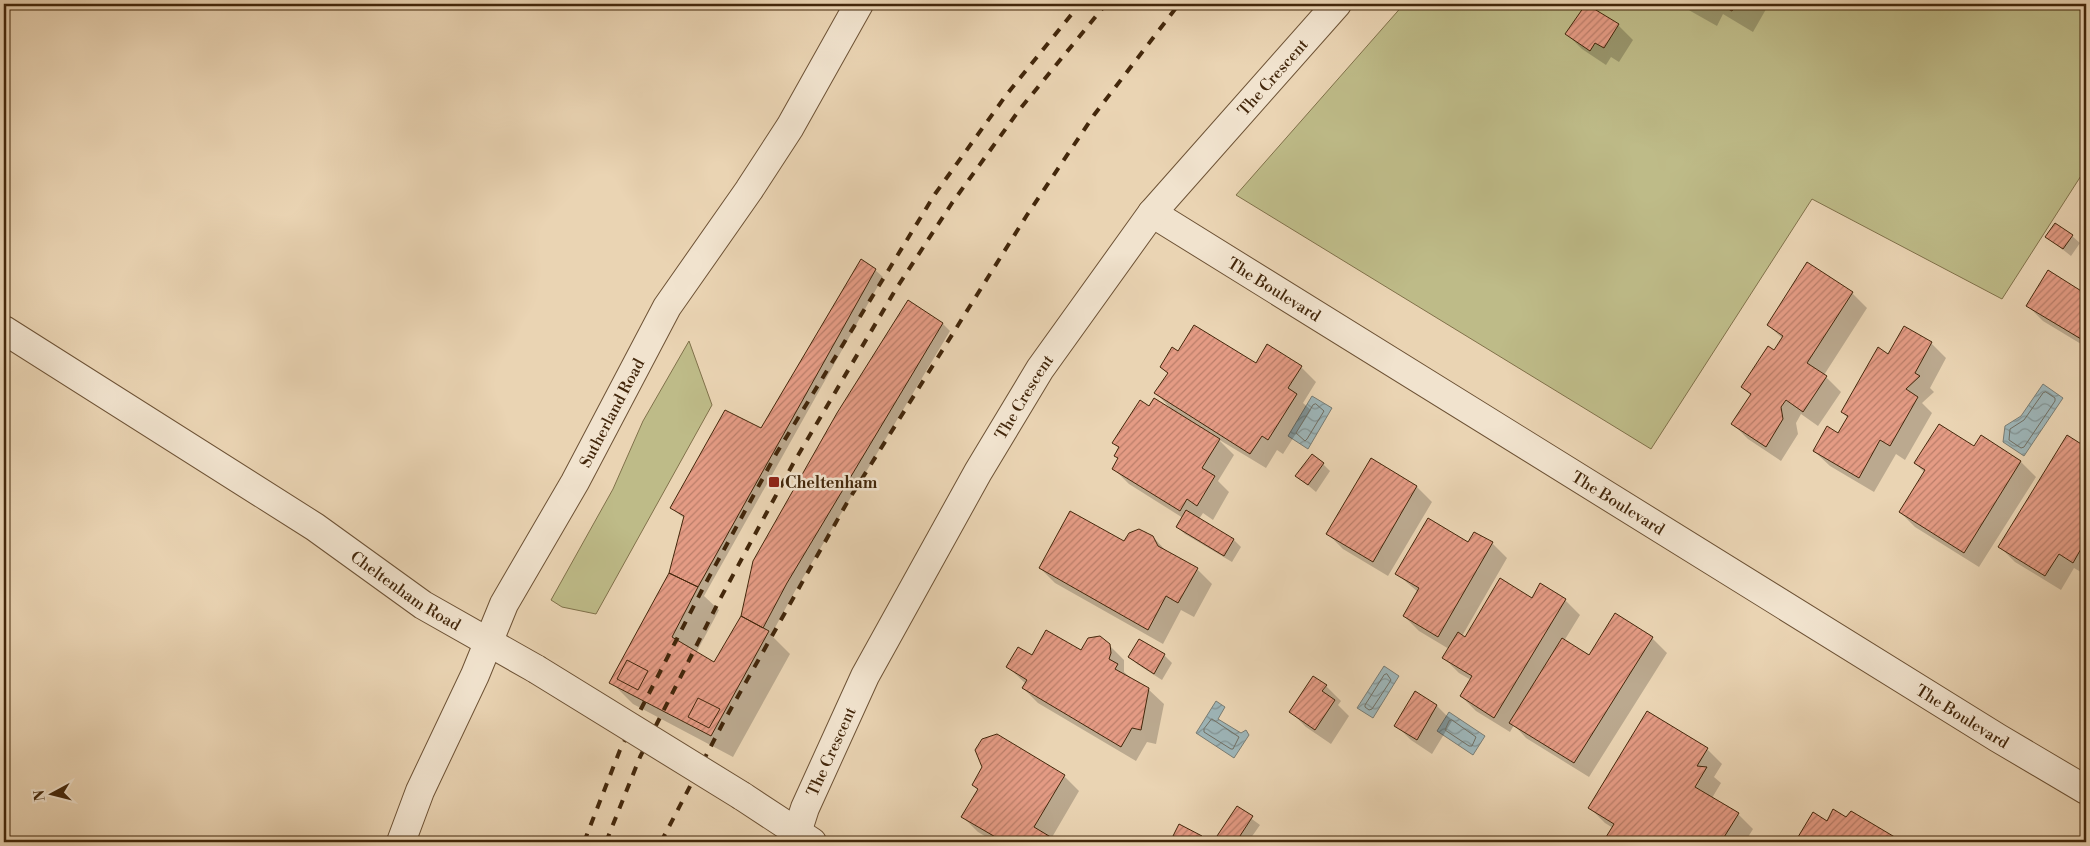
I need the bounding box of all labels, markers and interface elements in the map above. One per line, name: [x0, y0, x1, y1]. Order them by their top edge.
street label: The Crescent: [1234, 35, 1313, 120]
street label: The Boulevard: [1224, 253, 1324, 326]
street label: The Crescent: [991, 351, 1058, 443]
street label: Sutherland Road: [575, 355, 649, 471]
street label: The Boulevard: [1568, 467, 1668, 540]
place label: Cheltenham: [785, 473, 878, 493]
marker: Cheltenham: [767, 475, 781, 489]
street label: Cheltenham Road: [346, 547, 464, 635]
street label: The Boulevard: [1912, 680, 2012, 753]
street label: The Crescent: [803, 703, 861, 800]
north arrow: [28, 768, 78, 818]
text: N: [30, 789, 50, 802]

